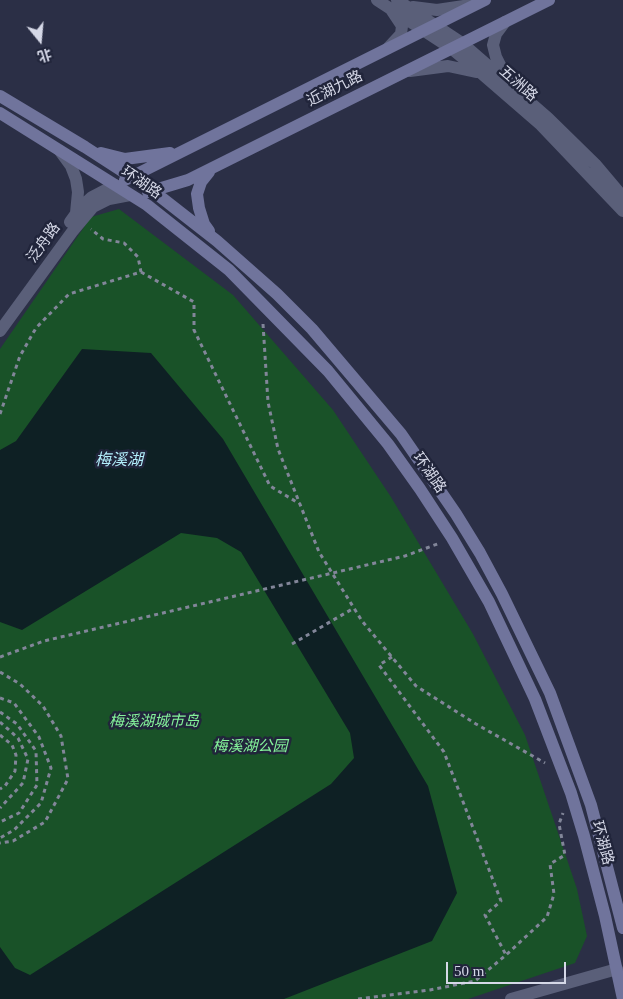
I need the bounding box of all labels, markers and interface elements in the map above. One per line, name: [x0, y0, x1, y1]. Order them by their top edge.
north arrow: [15, 15, 65, 65]
text: 北: [36, 46, 53, 64]
street label: 五洲路: [495, 62, 541, 106]
street label: 近湖九路: [304, 67, 366, 111]
street label: 环湖路: [117, 163, 165, 203]
street label: 泛舟路: [23, 220, 65, 266]
street label: 环湖路: [409, 449, 449, 497]
water label: 梅溪湖: [95, 451, 143, 471]
park label: 梅溪湖城市岛: [109, 713, 199, 731]
park label: 梅溪湖公园: [213, 738, 287, 756]
street label: 环湖路: [587, 819, 617, 867]
scale bar: [448, 952, 568, 984]
text: 50 m: [454, 963, 484, 979]

